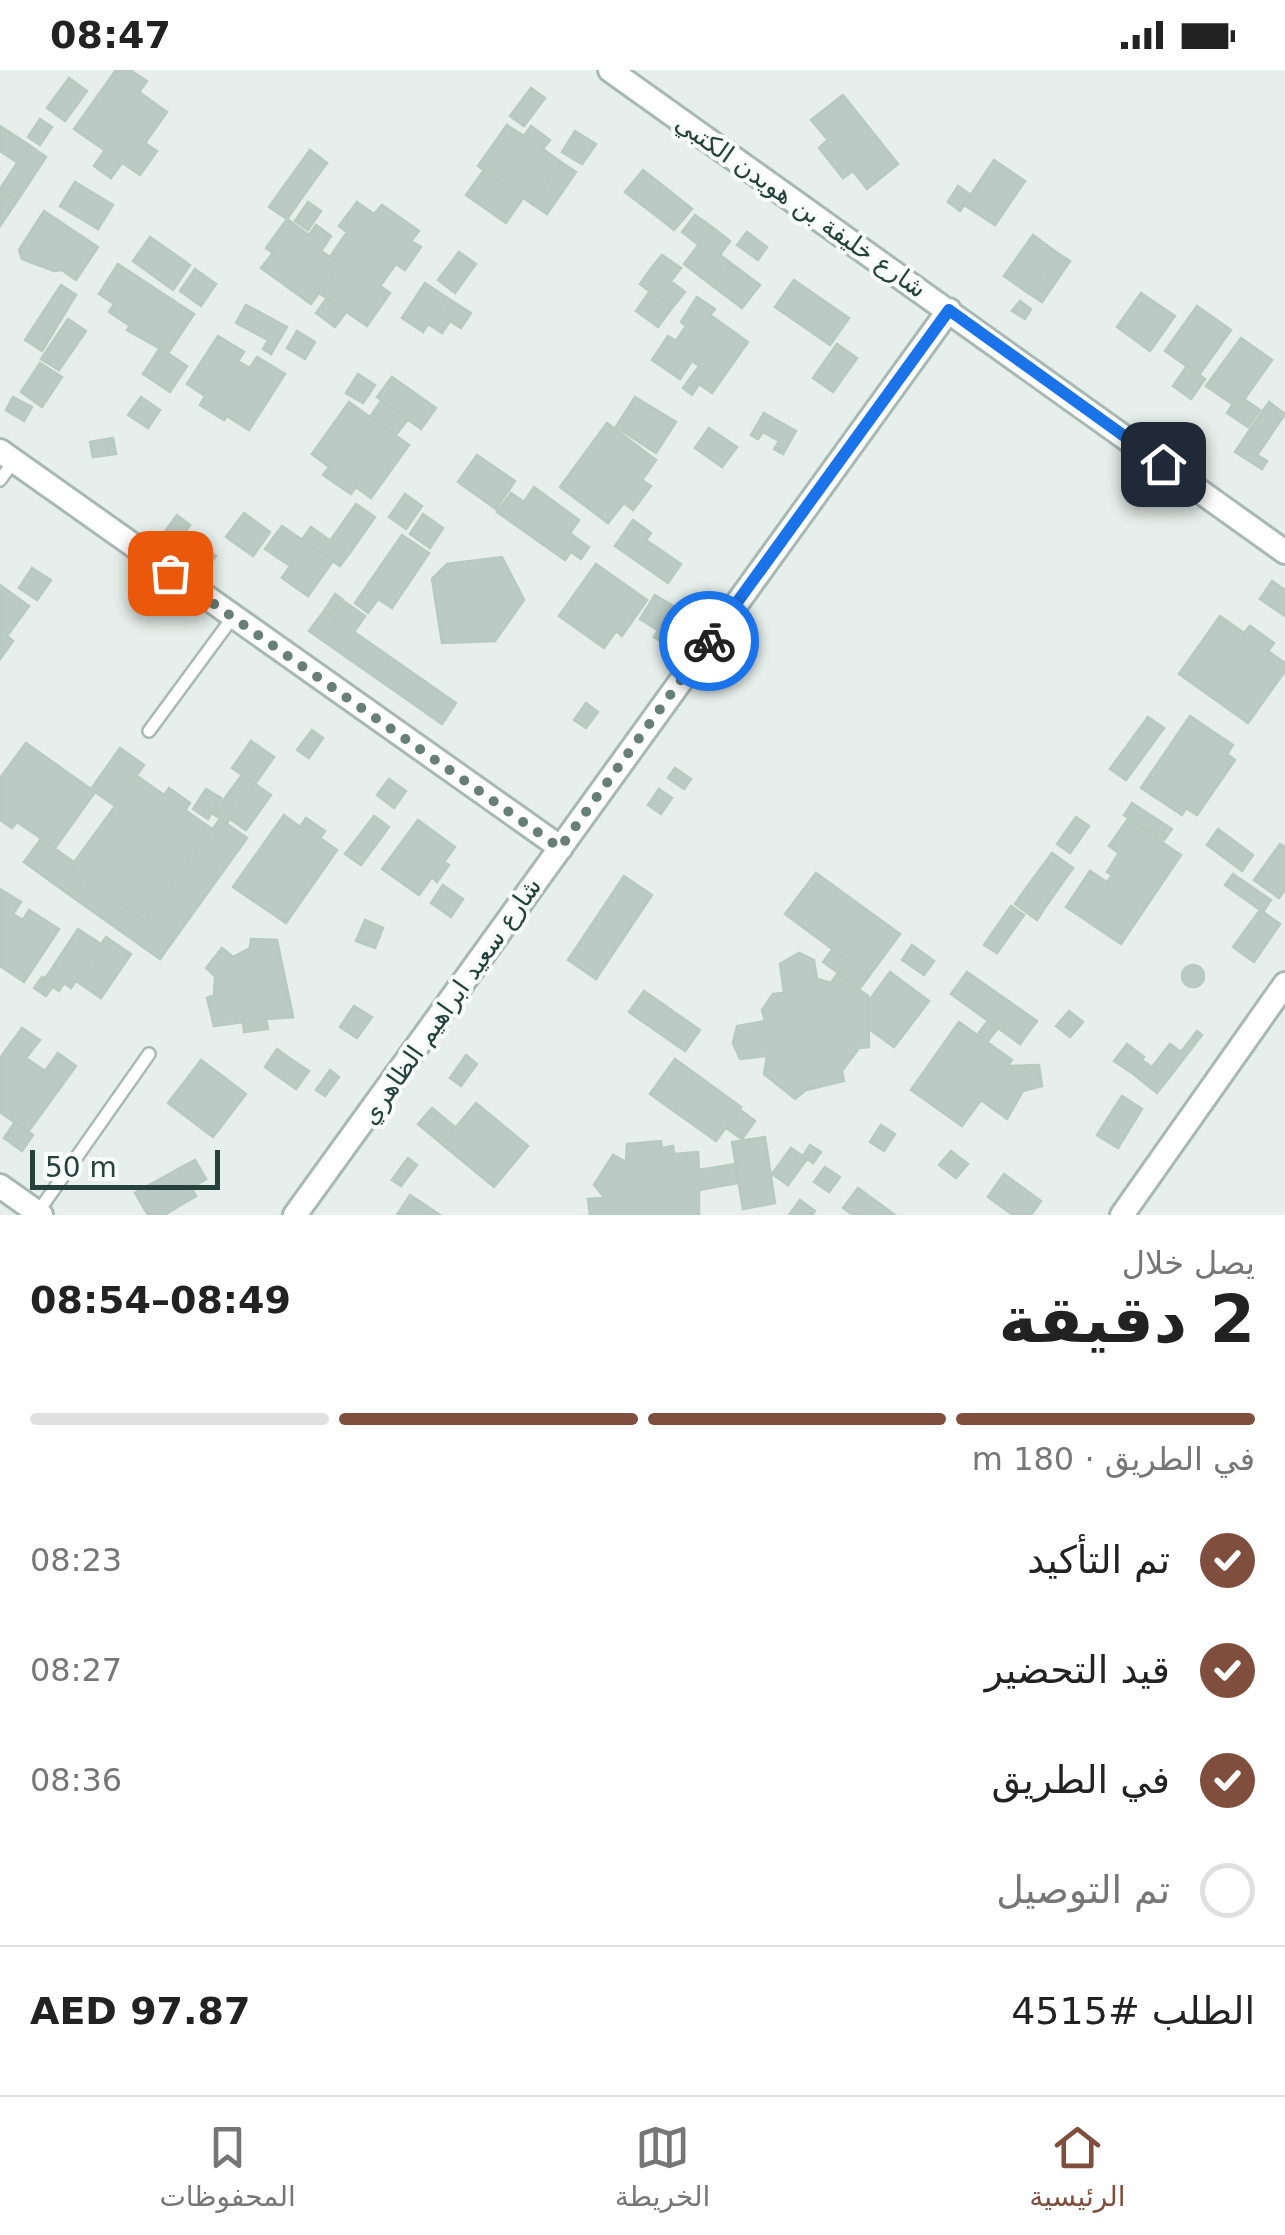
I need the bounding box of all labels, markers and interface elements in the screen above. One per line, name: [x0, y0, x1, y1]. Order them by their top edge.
text: 08:47: [50, 13, 171, 57]
street label: شارع خليفة بن هويدن الكتبي: [670, 108, 932, 304]
pin: [1121, 422, 1206, 507]
icon: home: [1136, 437, 1191, 492]
pin: [128, 531, 213, 616]
icon: bag: [143, 546, 198, 601]
courier: [659, 591, 759, 691]
icon: bike: [682, 614, 737, 669]
street label: شارع سعيد ابراهيم الظاهري: [355, 872, 548, 1130]
scale bar: [30, 1145, 220, 1190]
text: 50 m: [45, 1151, 117, 1184]
text: يصل خلال: [1122, 1244, 1255, 1282]
text: 08:49–08:54: [30, 1278, 291, 1322]
text: 2 دقيقة: [998, 1282, 1255, 1357]
text: في الطريق · 180 m: [972, 1440, 1255, 1478]
icon: check: [1200, 1533, 1255, 1588]
text: تم التأكيد: [1027, 1538, 1170, 1582]
text: 08:23: [30, 1541, 122, 1579]
icon: check: [1200, 1643, 1255, 1698]
text: قيد التحضير: [985, 1648, 1170, 1692]
text: 08:27: [30, 1651, 122, 1689]
icon: check: [1200, 1753, 1255, 1808]
text: في الطريق: [992, 1758, 1170, 1802]
text: 08:36: [30, 1761, 122, 1799]
text: تم التوصيل: [996, 1868, 1170, 1912]
text: AED 97.87: [30, 1989, 250, 2033]
text: الطلب #4515: [1011, 1989, 1255, 2033]
tab: المحفوظات: [159, 2120, 296, 2213]
tab: الخريطة: [615, 2120, 710, 2213]
tab: الرئيسية: [1029, 2120, 1126, 2213]

